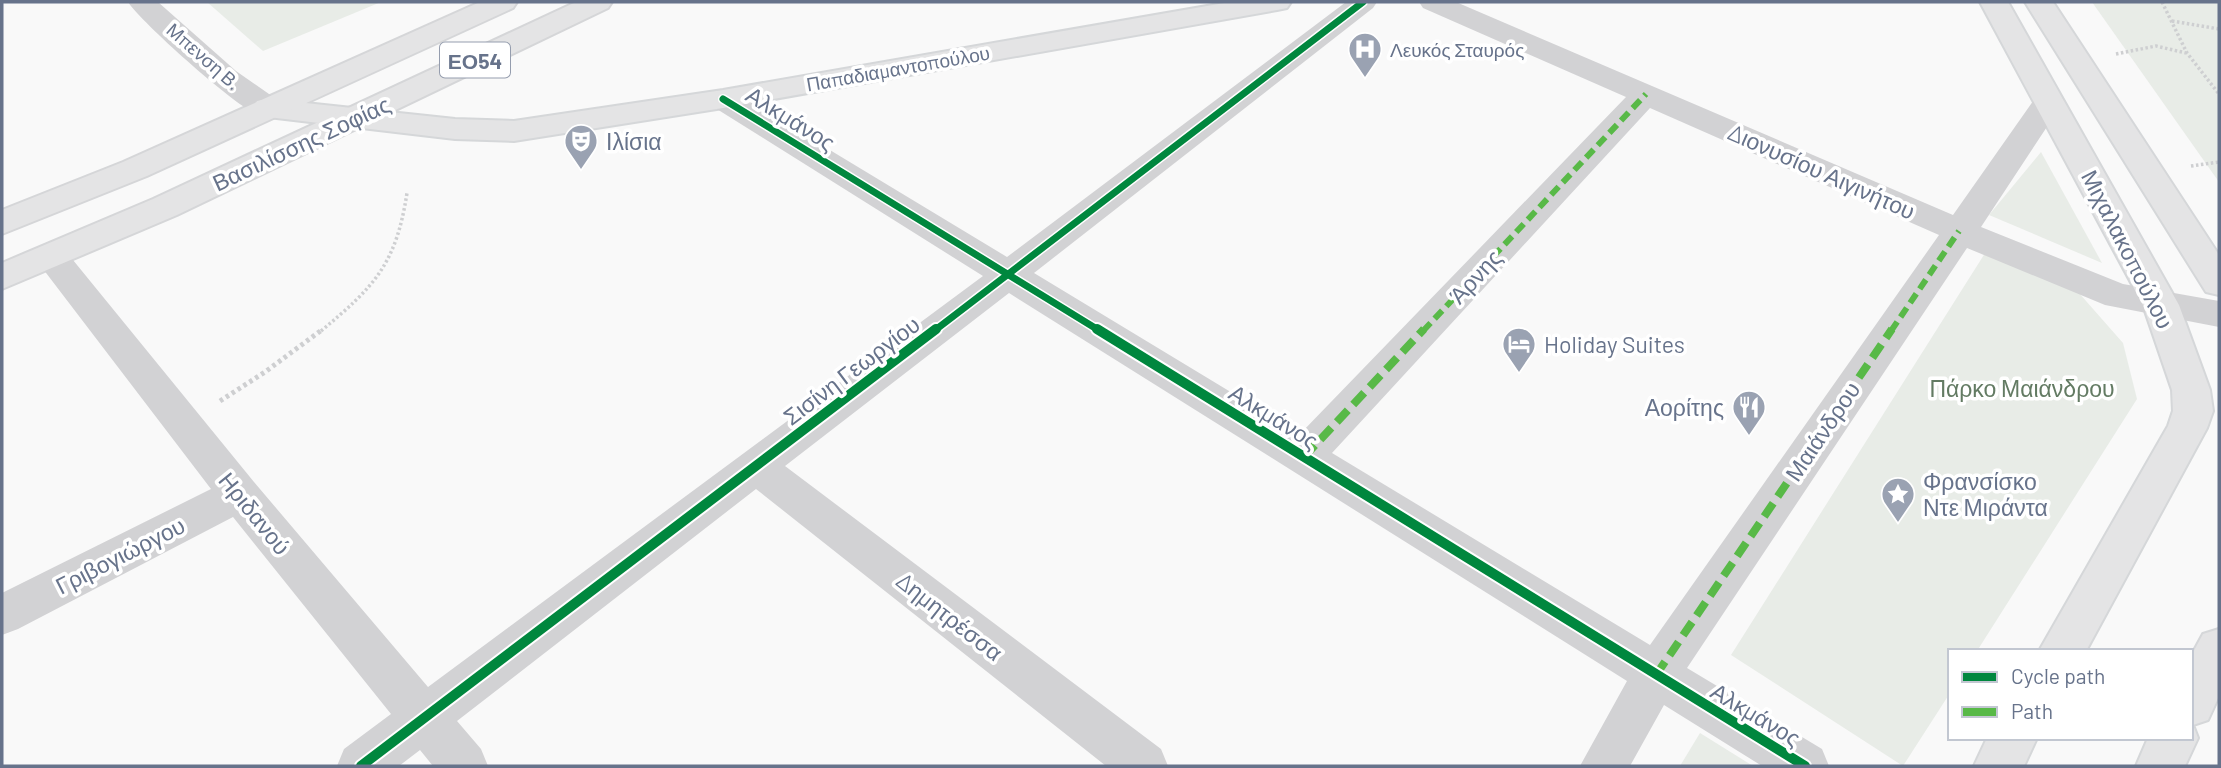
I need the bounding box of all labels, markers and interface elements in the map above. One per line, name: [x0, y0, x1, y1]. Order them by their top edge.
street label: Μπενση Β.: [162, 18, 246, 94]
hospital icon: Λευκός Σταυρός: [1346, 30, 1384, 79]
place label: Λευκός Σταυρός: [1390, 38, 1524, 61]
street label: Παπαδιαμαντοπούλου: [805, 41, 991, 95]
road number: ΕΟ54: [440, 42, 510, 78]
street label: Αλκμάνος: [741, 80, 841, 156]
street label: Βασιλίσσης Σοφίας: [208, 90, 394, 196]
street label: Διονυσίου Αιγινήτου: [1724, 117, 1920, 225]
theatre icon: Ιλίσια: [562, 122, 600, 171]
place label: Ιλίσια: [606, 127, 662, 155]
street label: Μιχαλακοπούλου: [2076, 165, 2180, 333]
street label: Άρνης: [1443, 243, 1507, 309]
street label: Σισίνη Γεωργίου: [777, 310, 925, 430]
hotel icon: Holiday Suites: [1500, 325, 1538, 374]
place label: Holiday Suites: [1544, 330, 1685, 358]
park label: Πάρκο Μαιάνδρου: [1929, 374, 2115, 402]
street label: Μαιάνδρου: [1779, 376, 1865, 486]
street label: Αλκμάνος: [1224, 378, 1324, 454]
restaurant icon: Αορίτης: [1730, 388, 1768, 437]
place label: Αορίτης: [1645, 393, 1724, 421]
street label: Ηριδανού: [213, 466, 297, 560]
place label: Φρανσίσκο Ντε Μιράντα: [1923, 467, 2048, 521]
place icon: Φρανσίσκο Ντε Μιράντα: [1879, 475, 1917, 524]
street label: Γριβογιώργου: [51, 510, 189, 600]
street label: Δημητρέσσα: [891, 566, 1009, 666]
legend: [1948, 649, 2193, 740]
text: Cycle path: [2011, 663, 2105, 688]
street label: Αλκμάνος: [1706, 676, 1806, 752]
text: Path: [2011, 698, 2053, 723]

